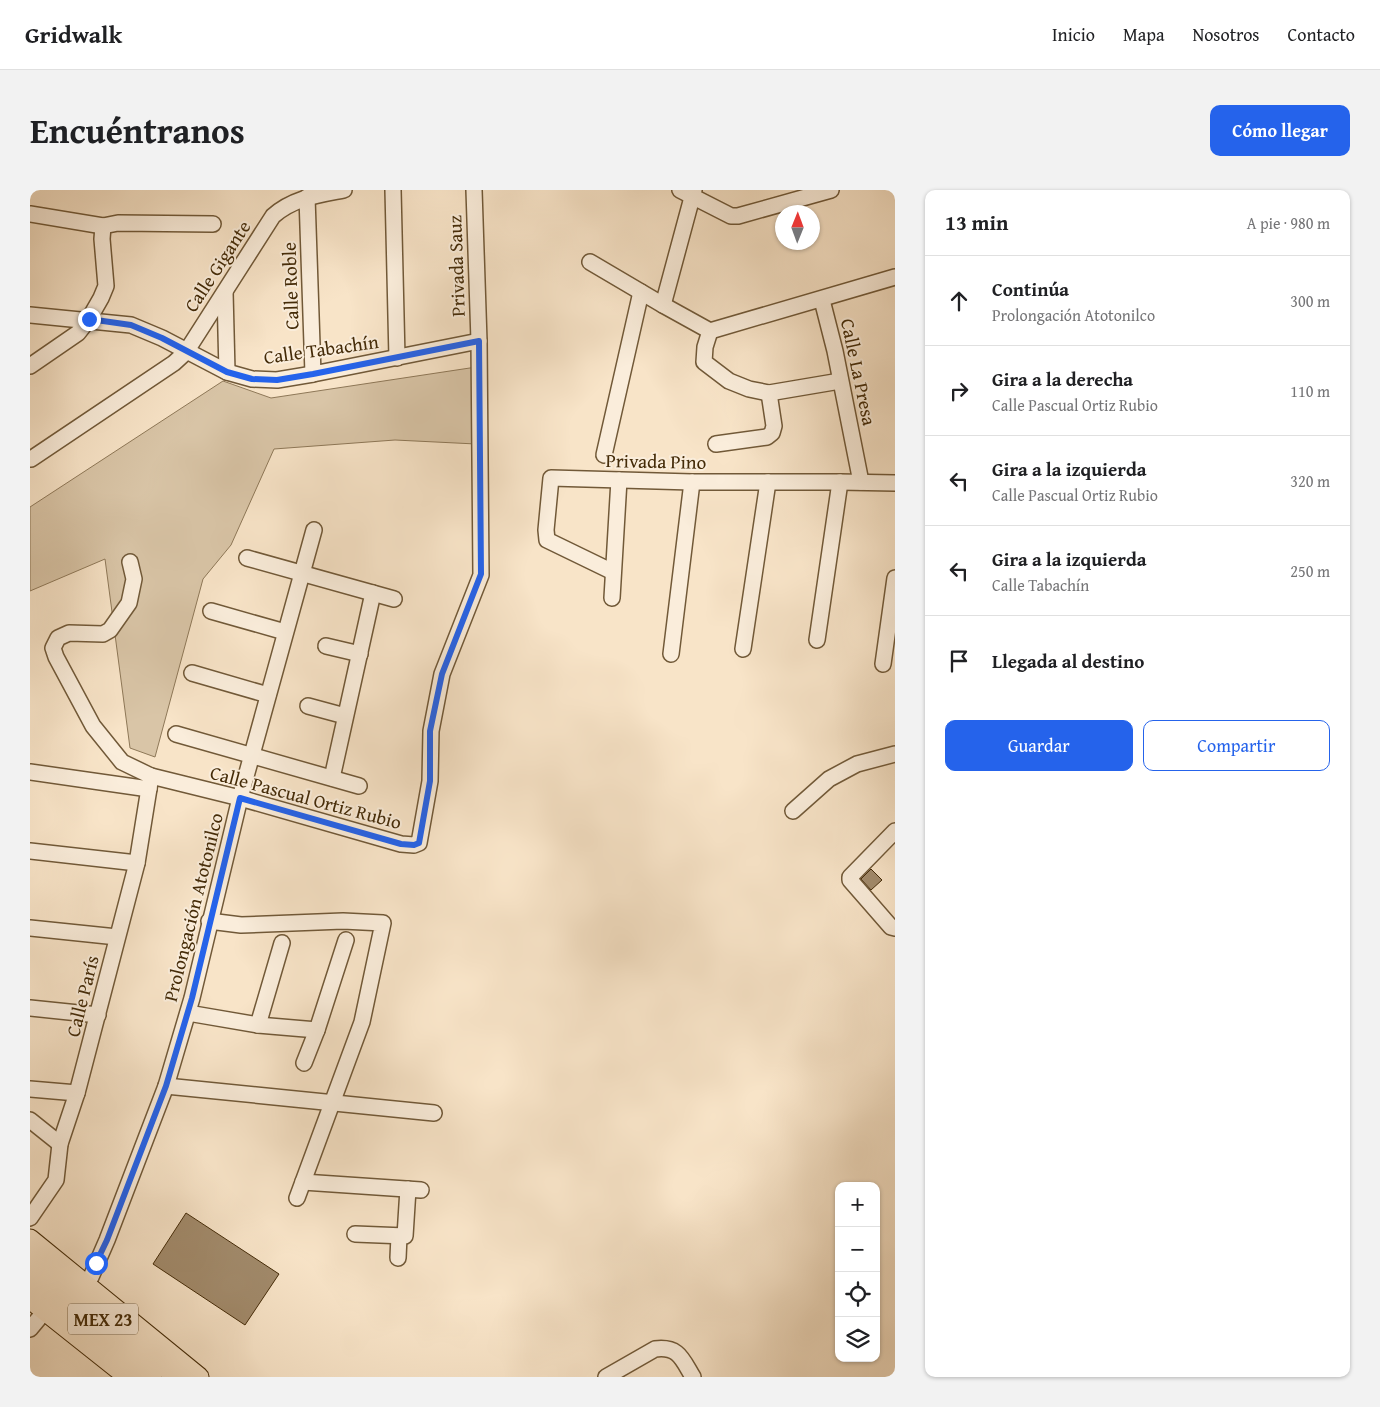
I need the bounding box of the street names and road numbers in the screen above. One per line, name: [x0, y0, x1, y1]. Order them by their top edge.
street label: Calle Gigante: [177, 215, 257, 317]
street label: Privada Sauz: [440, 215, 472, 317]
street label: Calle Roble: [274, 242, 306, 330]
street label: Calle La Presa: [834, 316, 884, 428]
street label: Calle Tabachín: [262, 327, 381, 371]
street label: Privada Pino: [605, 446, 707, 476]
street label: Calle Pascual Ortiz Rubio: [207, 758, 405, 836]
street label: Prolongación Atotonilco: [156, 810, 230, 1004]
street label: Calle París: [58, 952, 106, 1040]
road number: MEX 23: [68, 1304, 138, 1334]

